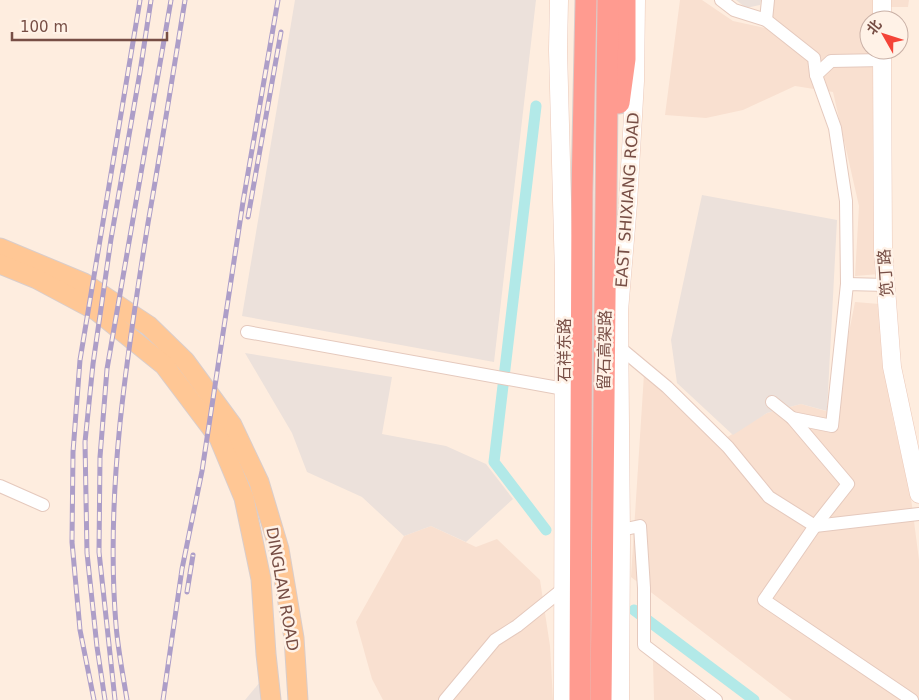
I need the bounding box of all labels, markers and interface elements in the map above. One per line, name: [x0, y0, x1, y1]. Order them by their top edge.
scale bar: [12, 10, 168, 42]
north arrow: [859, 10, 909, 60]
text: 北: [863, 16, 885, 37]
text: 100 m: [20, 18, 68, 36]
street label: EAST SHIXIANG ROAD: [612, 112, 643, 288]
street label: 笕丁路: [874, 248, 897, 298]
street label: 留石高架路: [594, 310, 615, 390]
street label: 石祥东路: [555, 318, 574, 382]
street label: DINGLAN ROAD: [262, 526, 303, 652]

